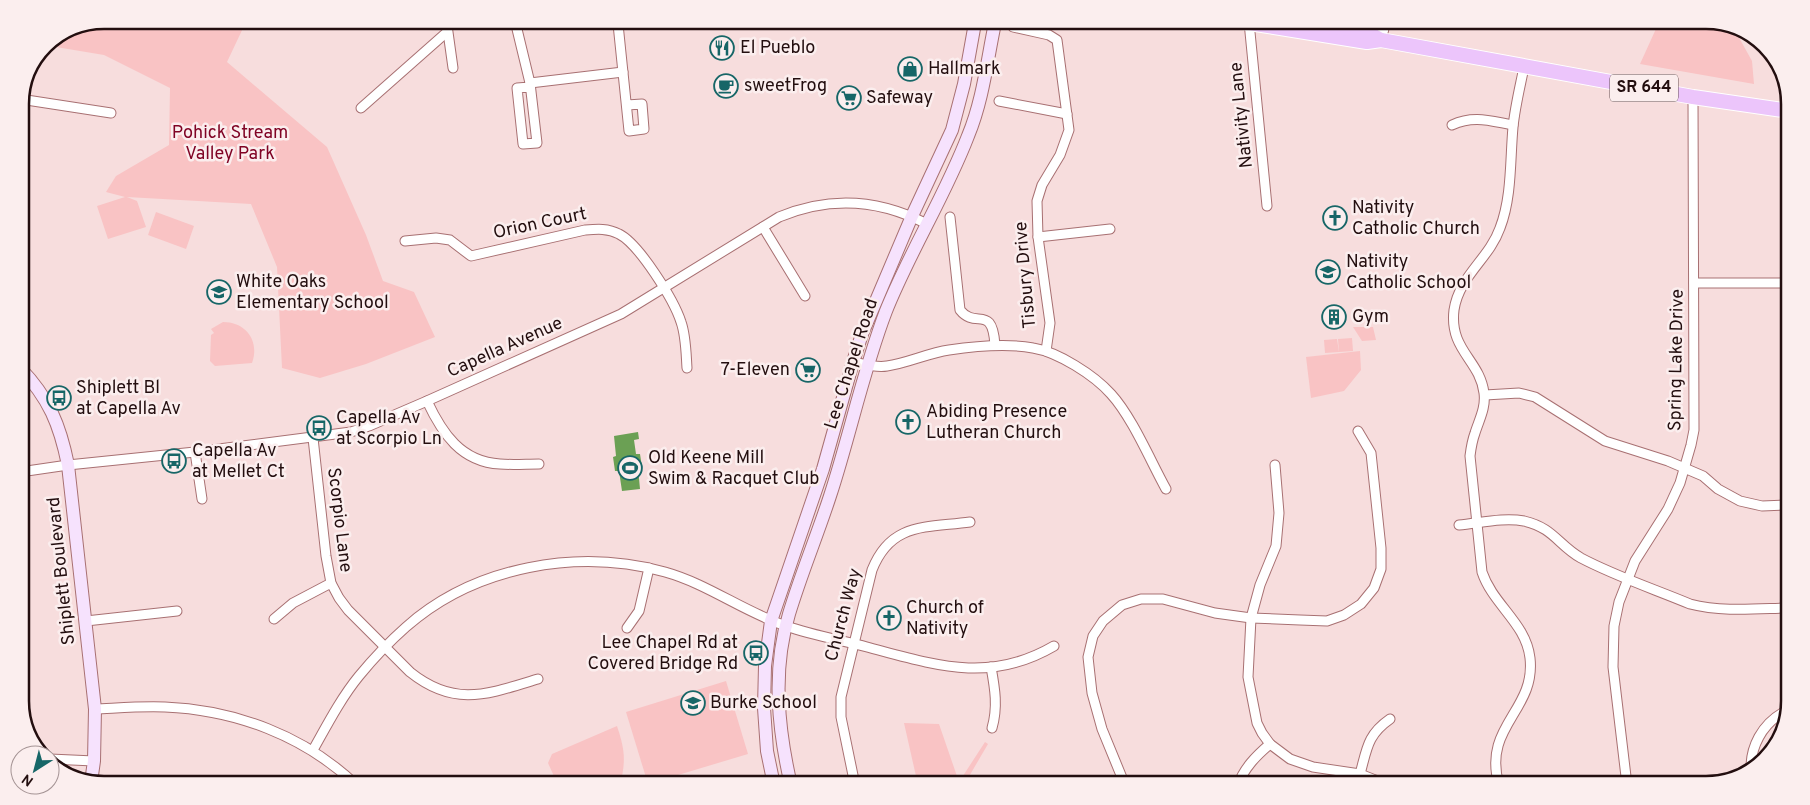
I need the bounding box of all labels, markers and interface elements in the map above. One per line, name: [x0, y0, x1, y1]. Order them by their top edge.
restaurant icon: El Pueblo: [709, 35, 735, 61]
place label: El Pueblo: [740, 37, 815, 60]
shop icon: Hallmark: [897, 56, 923, 82]
place label: Hallmark: [928, 58, 1000, 81]
street label: Nativity Lane: [1225, 61, 1259, 169]
cafe icon: sweetFrog: [713, 73, 739, 99]
place label: sweetFrog: [744, 75, 827, 98]
road number: SR 644: [1610, 75, 1678, 102]
supermarket icon: Safeway: [836, 85, 862, 111]
place label: Safeway: [866, 87, 933, 110]
park label: Pohick Stream Valley Park: [172, 122, 288, 166]
place label: Nativity Catholic Church: [1352, 197, 1480, 241]
street label: Orion Court: [491, 203, 589, 245]
church icon: Nativity Catholic Church: [1322, 205, 1348, 231]
street label: Tisbury Drive: [1010, 220, 1042, 330]
place label: Nativity Catholic School: [1346, 251, 1471, 295]
school or university icon: Nativity Catholic School: [1315, 259, 1341, 285]
place label: White Oaks Elementary School: [236, 271, 389, 315]
school or university icon: White Oaks Elementary School: [206, 279, 232, 305]
street label: Spring Lake Drive: [1664, 289, 1690, 431]
street label: Lee Chapel Road: [820, 296, 884, 432]
building icon: Gym: [1321, 304, 1347, 330]
place label: Gym: [1352, 306, 1389, 329]
street label: Capella Avenue: [444, 312, 566, 384]
supermarket icon: 7-Eleven: [795, 357, 821, 383]
place label: 7-Eleven: [721, 359, 790, 382]
place label: Shiplett Bl at Capella Av: [76, 377, 181, 421]
bus stop icon: Shiplett Bl at Capella Av: [46, 385, 72, 411]
place label: Abiding Presence Lutheran Church: [926, 401, 1067, 445]
place label: Capella Av at Scorpio Ln: [336, 407, 442, 451]
church icon: Abiding Presence Lutheran Church: [895, 409, 921, 435]
bus stop icon: Capella Av at Scorpio Ln: [306, 415, 332, 441]
place label: Capella Av at Mellet Ct: [192, 440, 285, 484]
place label: Old Keene Mill Swim & Racquet Club: [648, 447, 820, 491]
bus stop icon: Capella Av at Mellet Ct: [161, 448, 187, 474]
sports icon: Old Keene Mill Swim & Racquet Club: [617, 455, 643, 481]
street label: Scorpio Lane: [321, 466, 357, 574]
street label: Shiplett Boulevard: [43, 496, 81, 646]
street label: Church Way: [821, 566, 867, 664]
place label: Church of Nativity: [906, 597, 984, 641]
church icon: Church of Nativity: [876, 605, 902, 631]
place label: Lee Chapel Rd at Covered Bridge Rd: [587, 632, 738, 676]
bus stop icon: Lee Chapel Rd at Covered Bridge Rd: [743, 640, 769, 666]
school or university icon: Burke School: [680, 690, 706, 716]
place label: Burke School: [710, 692, 817, 715]
north arrow: [10, 745, 60, 795]
text: N: [19, 769, 37, 789]

